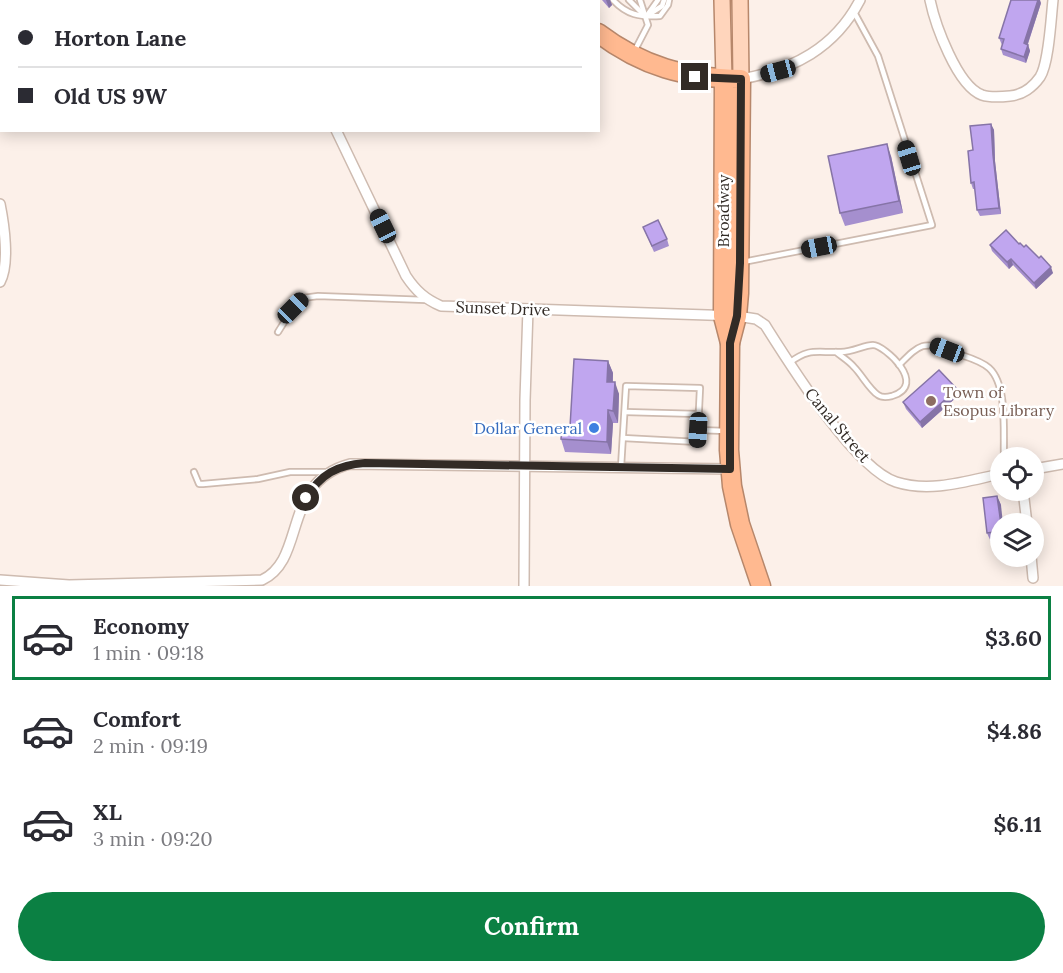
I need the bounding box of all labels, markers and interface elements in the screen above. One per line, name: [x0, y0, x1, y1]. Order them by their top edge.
text: Horton Lane: [54, 24, 186, 52]
car: [758, 58, 798, 84]
route end: [681, 63, 708, 90]
text: Old US 9W: [54, 82, 167, 110]
car: [895, 138, 923, 178]
street label: Broadway: [713, 174, 733, 247]
car: [367, 206, 399, 246]
car: [800, 235, 838, 259]
car: [274, 289, 312, 327]
street label: Sunset Drive: [455, 296, 551, 320]
car: [927, 335, 967, 365]
place label: Town of Esopus Library: [943, 382, 1055, 420]
street label: Canal Street: [801, 384, 876, 467]
marker: Town of Esopus Library: [924, 394, 938, 408]
car: [688, 412, 708, 448]
place label: Dollar General: [474, 418, 582, 438]
marker: Dollar General: [587, 421, 601, 435]
map controls: [990, 447, 1044, 567]
button: locate: [990, 447, 1044, 501]
route start: [292, 484, 319, 511]
button: layers: [990, 513, 1044, 567]
icon: car: [21, 611, 75, 665]
text: Economy: [93, 612, 189, 640]
text: $3.60: [985, 624, 1042, 652]
text: 1 min · 09:18: [93, 640, 204, 665]
icon: car: [21, 704, 75, 758]
text: Comfort: [93, 705, 181, 733]
text: $4.86: [987, 717, 1042, 745]
text: 2 min · 09:19: [93, 733, 208, 758]
icon: car: [21, 797, 75, 851]
text: XL: [93, 798, 122, 826]
text: $6.11: [993, 810, 1042, 838]
text: 3 min · 09:20: [93, 826, 213, 851]
button: Confirm: [18, 892, 1045, 961]

